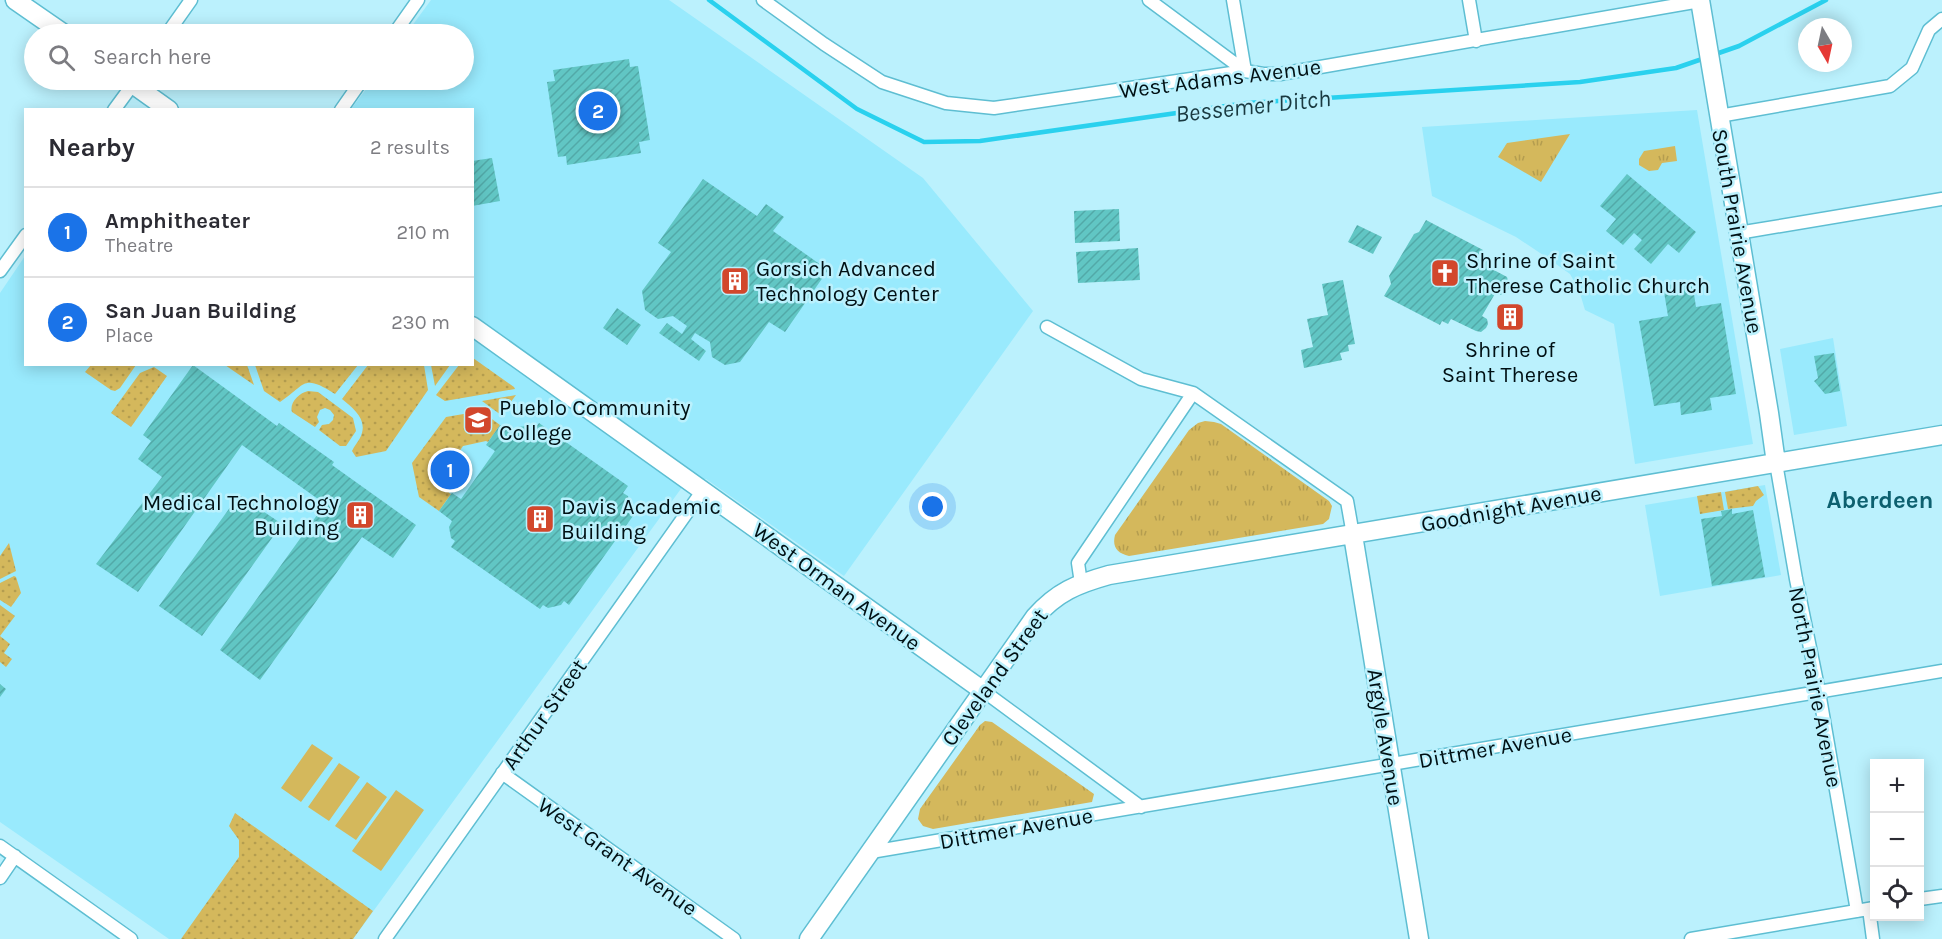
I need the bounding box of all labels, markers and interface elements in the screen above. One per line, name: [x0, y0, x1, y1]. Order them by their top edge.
north arrow: [1798, 18, 1852, 72]
search box: [24, 24, 474, 90]
icon: search: [45, 41, 78, 74]
text: Search here: [93, 44, 211, 70]
street label: West Adams Avenue: [1118, 54, 1322, 104]
water label: Bessemer Ditch: [1174, 84, 1332, 128]
pin: 2: [578, 88, 618, 134]
street label: South Prairie Avenue: [1706, 127, 1768, 336]
text: Nearby: [48, 132, 135, 163]
text: 2 results: [370, 136, 450, 159]
text: Amphitheater: [105, 208, 250, 234]
text: 1: [64, 221, 71, 244]
text: 210 m: [396, 221, 450, 244]
text: Theatre: [105, 234, 173, 257]
place label: Shrine of Saint Therese Catholic Church: [1466, 248, 1710, 299]
place label: Gorsich Advanced Technology Center: [756, 256, 939, 307]
church icon: Shrine of Saint Therese Catholic Church: [1429, 257, 1461, 289]
building icon: Gorsich Advanced Technology Center: [719, 265, 751, 297]
text: San Juan Building: [105, 298, 296, 324]
building icon: Shrine of Saint Therese: [1494, 301, 1526, 333]
text: 2: [61, 311, 74, 334]
text: 230 m: [391, 311, 450, 334]
text: Place: [105, 324, 153, 347]
place label: Shrine of Saint Therese: [1442, 337, 1578, 388]
place label: Pueblo Community College: [499, 395, 691, 446]
school or university icon: Pueblo Community College: [462, 404, 494, 436]
pin: 1: [430, 448, 470, 492]
street label: Goodnight Avenue: [1419, 480, 1603, 538]
district label: Aberdeen: [1826, 486, 1934, 514]
place label: Medical Technology Building: [143, 490, 340, 541]
your location: [918, 492, 947, 521]
place label: Davis Academic Building: [561, 494, 721, 545]
building icon: Medical Technology Building: [344, 499, 376, 531]
building icon: Davis Academic Building: [524, 503, 556, 535]
street label: West Orman Avenue: [747, 517, 925, 656]
street label: North Prairie Avenue: [1783, 585, 1847, 790]
street label: Cleveland Street: [936, 604, 1053, 751]
street label: Arthur Street: [497, 654, 592, 775]
street label: Argyle Avenue: [1361, 667, 1409, 808]
street label: Dittmer Avenue: [1417, 722, 1574, 774]
map controls: [1870, 759, 1924, 921]
button: +: [1870, 759, 1924, 813]
street label: West Grant Avenue: [533, 792, 702, 922]
street label: Dittmer Avenue: [938, 803, 1095, 855]
button: −: [1870, 813, 1924, 867]
button: locate: [1870, 867, 1924, 921]

